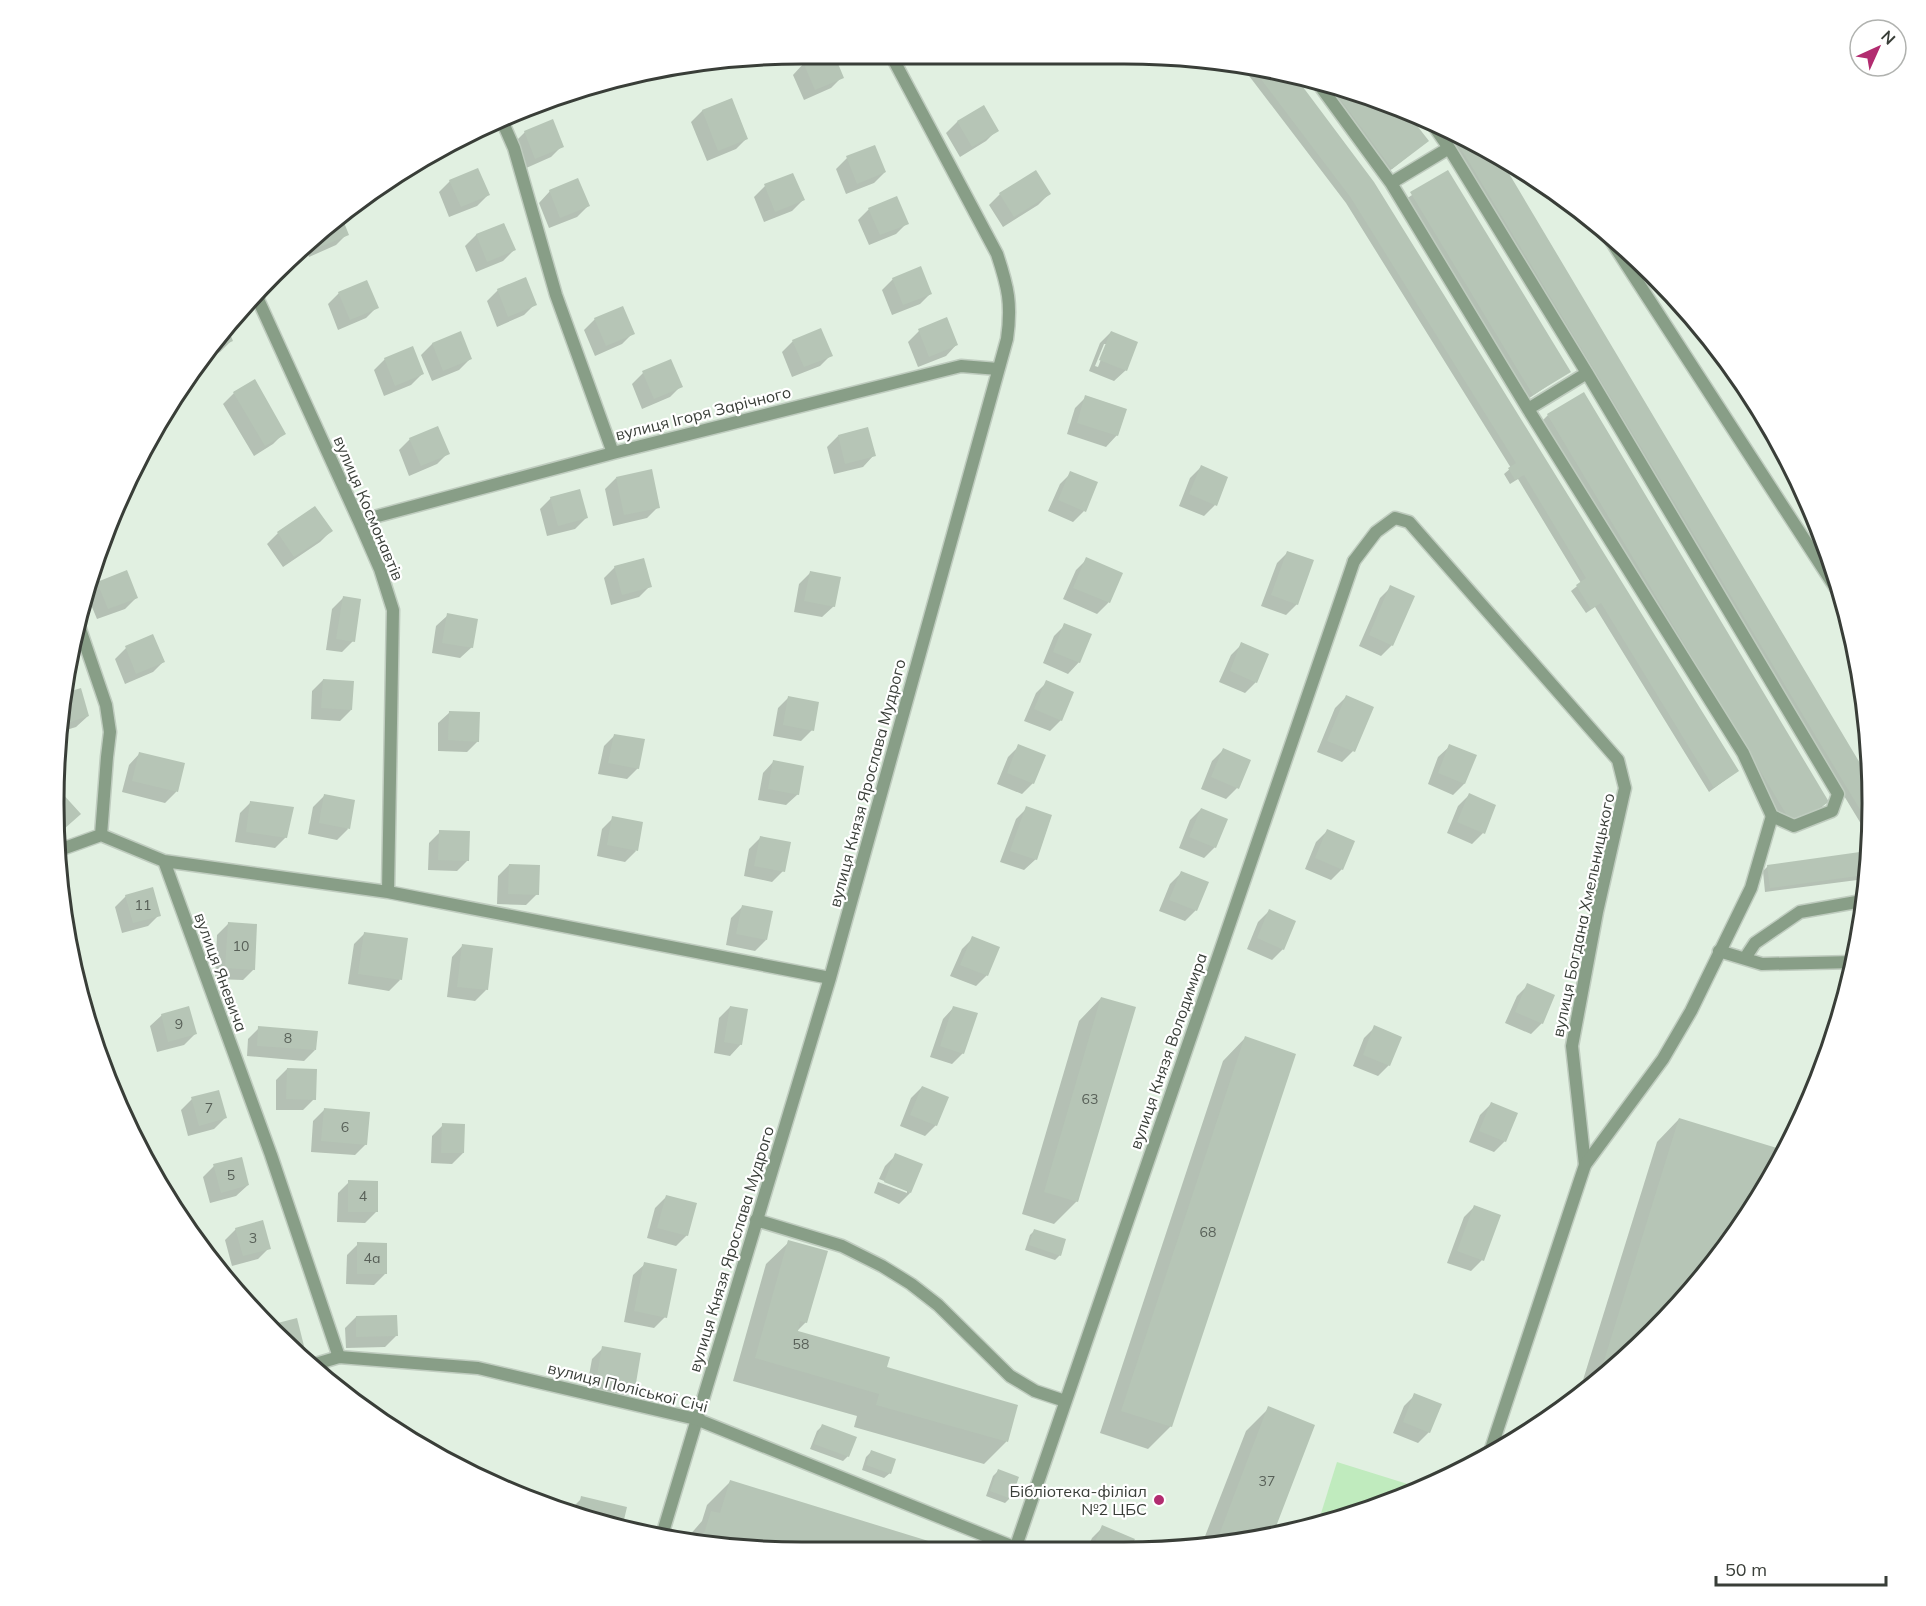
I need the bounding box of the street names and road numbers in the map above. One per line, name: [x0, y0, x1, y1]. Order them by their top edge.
street label: вулиця Ігоря Зарічного: [613, 381, 793, 445]
street label: вулиця Космонавтів: [329, 433, 409, 583]
street label: вулиця Князя Ярослава Мудрого: [824, 657, 910, 909]
street label: вулиця Богдана Хмельницького: [1547, 791, 1619, 1039]
street label: вулиця Яневича: [190, 910, 252, 1034]
street label: вулиця Князя Володимира: [1125, 950, 1211, 1152]
street label: вулиця Князя Ярослава Мудрого: [684, 1124, 778, 1374]
street label: вулиця Поліської Січі: [546, 1357, 710, 1417]

